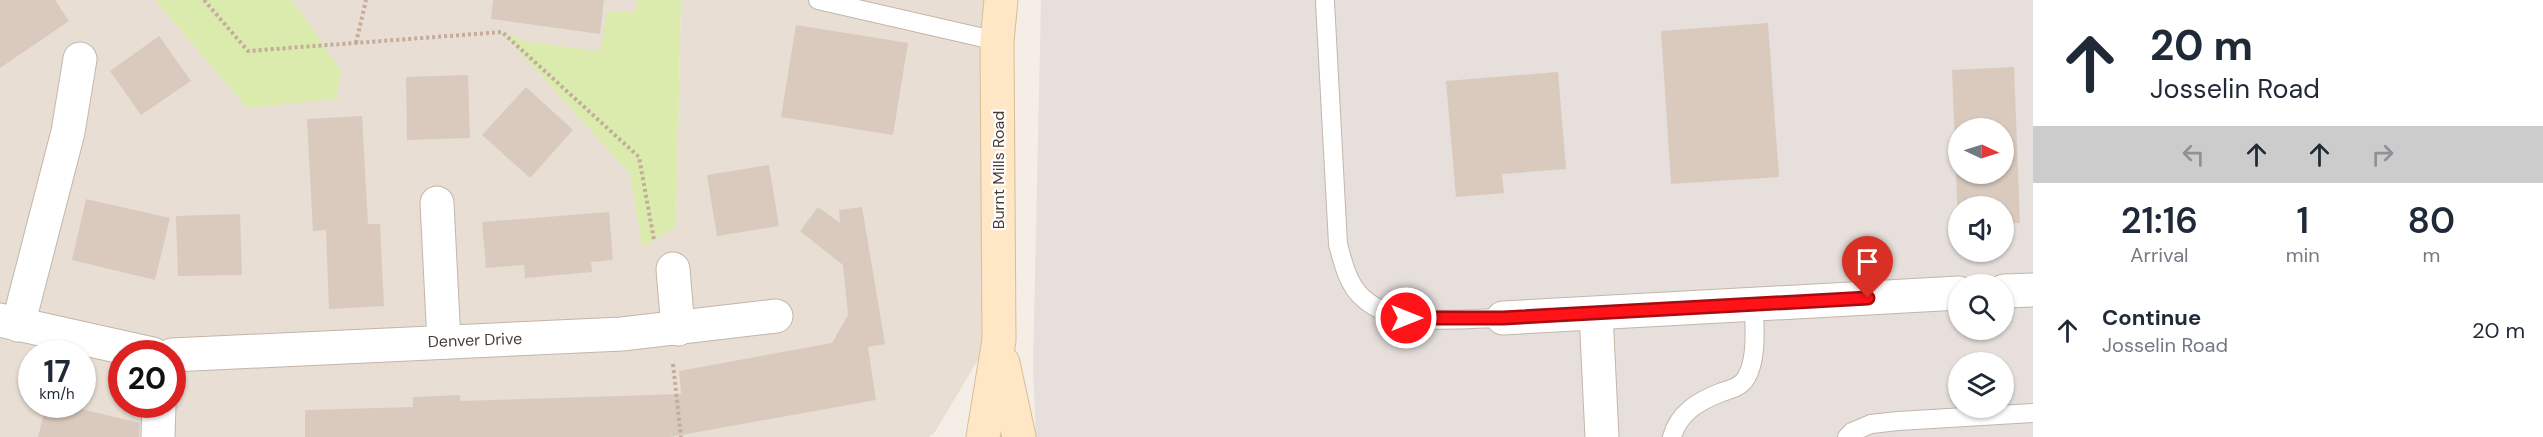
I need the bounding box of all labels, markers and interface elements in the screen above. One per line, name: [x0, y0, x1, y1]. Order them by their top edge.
text: 20 m: [2150, 18, 2253, 73]
icon: ahead: [2051, 24, 2129, 102]
text: Josselin Road: [2150, 71, 2320, 106]
street label: Burnt Mills Road: [988, 111, 1009, 229]
north arrow: [1948, 118, 2014, 184]
map controls: [1948, 118, 2014, 418]
icon: left: [2177, 138, 2210, 171]
icon: ahead: [2240, 138, 2273, 171]
icon: ahead: [2303, 138, 2336, 171]
icon: right: [2366, 138, 2399, 171]
button: sound: [1948, 196, 2014, 262]
text: 21:16: [2121, 197, 2198, 244]
text: 1: [2297, 197, 2309, 244]
text: 80: [2408, 197, 2455, 244]
pin: [1842, 236, 1893, 298]
text: Arrival: [2130, 242, 2189, 268]
text: min: [2286, 242, 2320, 268]
text: m: [2423, 242, 2440, 268]
icon: arrive: [1851, 245, 1884, 278]
button: search: [1948, 274, 2014, 340]
position arrow: [1374, 286, 1438, 350]
text: Continue: [2102, 303, 2201, 332]
icon: ahead: [2051, 314, 2084, 347]
text: 20 m: [2472, 316, 2525, 345]
street label: Denver Drive: [428, 328, 522, 352]
text: Josselin Road: [2102, 332, 2228, 358]
speed limit sign: 20: [108, 340, 186, 418]
text: 17: [43, 352, 71, 391]
button: layers: [1948, 352, 2014, 418]
text: km/h: [39, 384, 75, 404]

